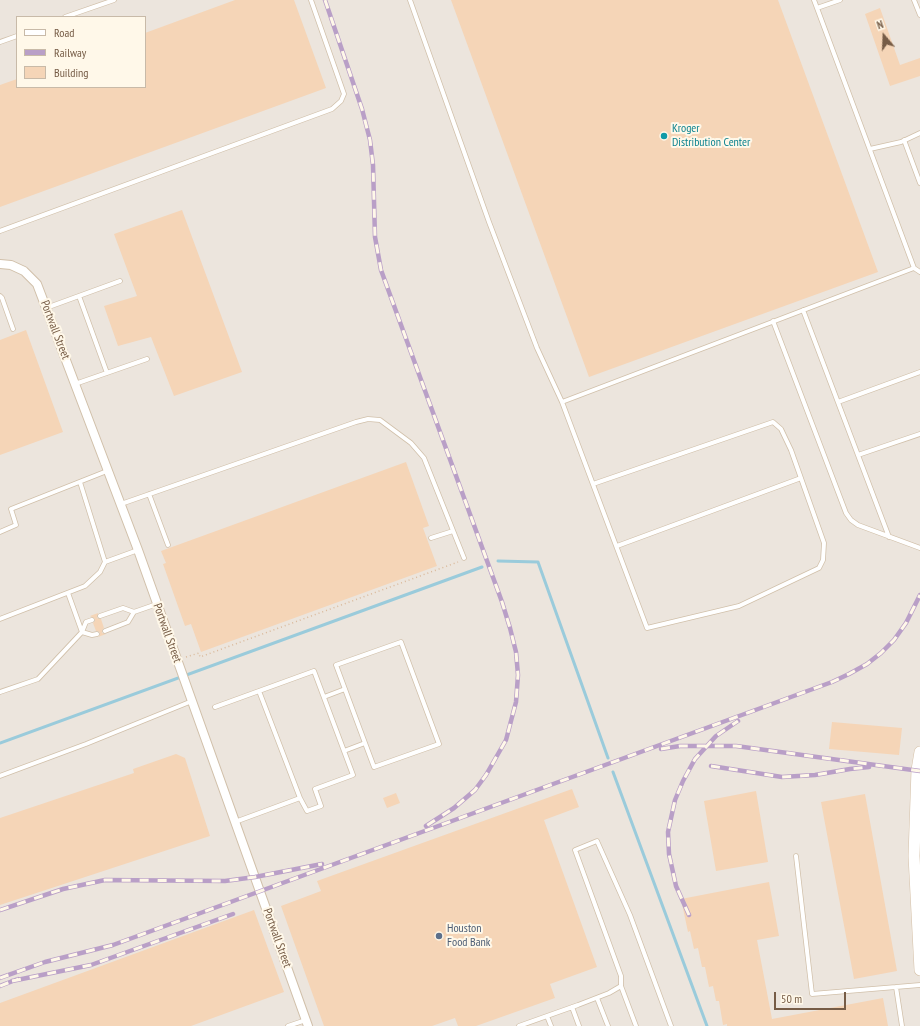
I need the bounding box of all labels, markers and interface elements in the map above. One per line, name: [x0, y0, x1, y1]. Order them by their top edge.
legend: [16, 16, 146, 88]
north arrow: [864, 16, 904, 56]
text: N: [875, 17, 885, 32]
text: Road: [54, 25, 74, 40]
text: Railway: [54, 45, 86, 60]
text: Building: [54, 65, 89, 80]
place label: Kroger Distribution Center: [672, 122, 750, 150]
marker: Kroger Distribution Center: [659, 131, 669, 141]
street label: Portwall Street: [37, 298, 73, 362]
street label: Portwall Street: [150, 601, 184, 665]
street label: Portwall Street: [260, 906, 294, 970]
place label: Houston Food Bank: [447, 922, 490, 950]
marker: Houston Food Bank: [434, 931, 444, 941]
scale bar: [776, 984, 848, 1010]
text: 50 m: [781, 991, 802, 1006]

